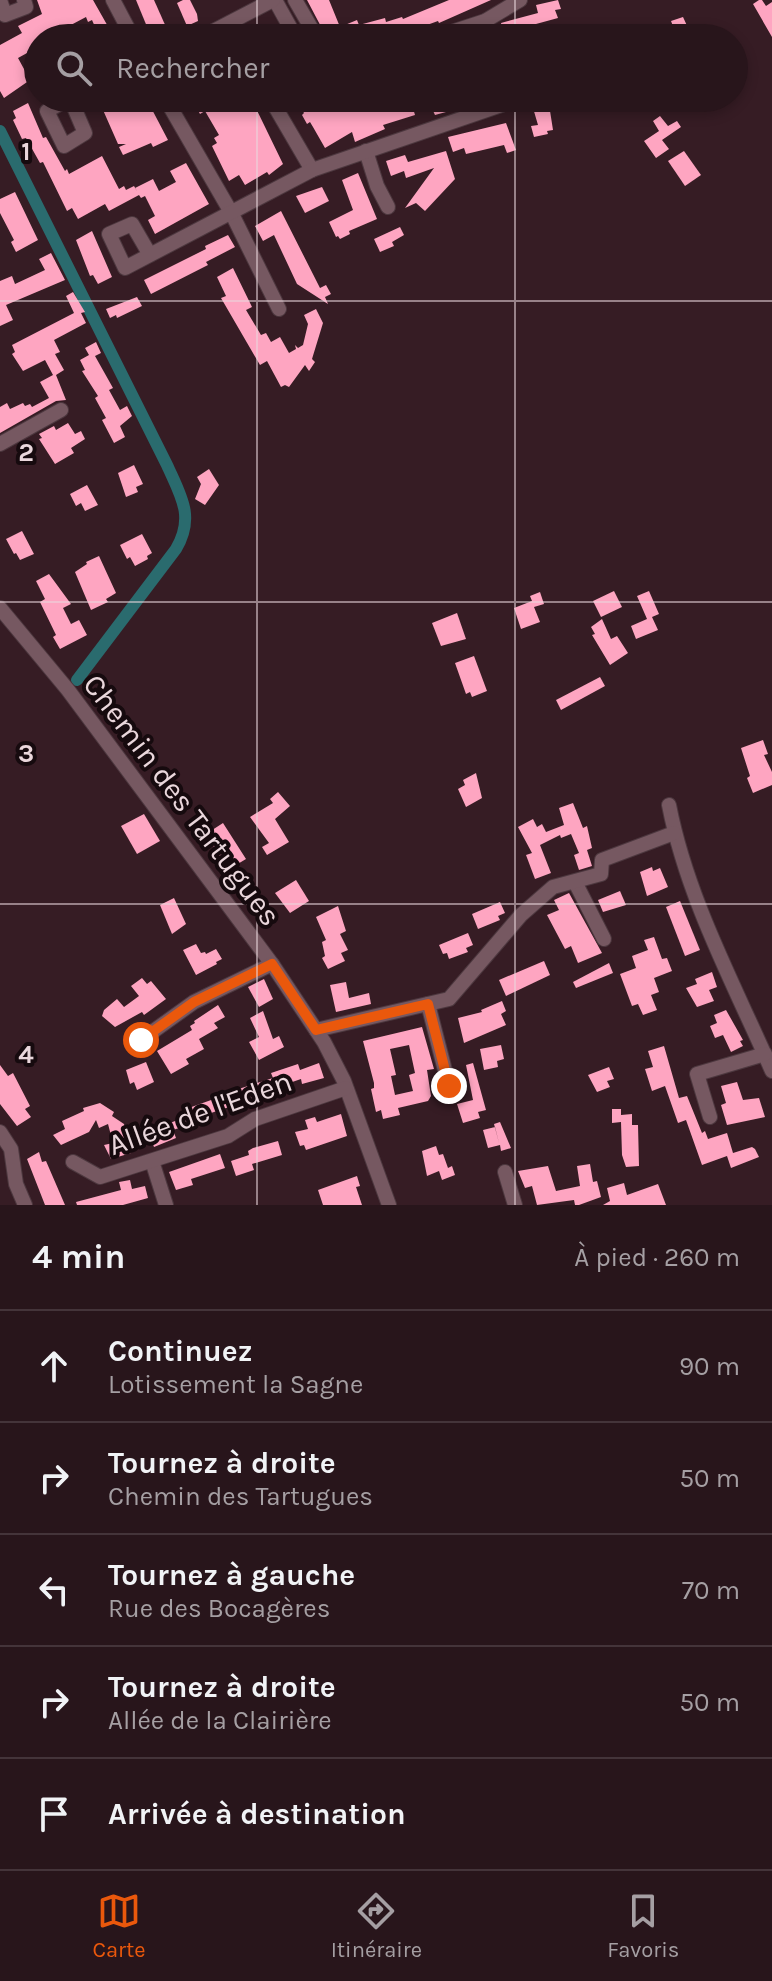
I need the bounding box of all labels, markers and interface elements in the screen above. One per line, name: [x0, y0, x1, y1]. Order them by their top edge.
search box: [24, 24, 748, 112]
icon: search: [52, 46, 96, 90]
text: Rechercher: [116, 50, 269, 86]
text: 1: [21, 136, 31, 167]
text: 2: [18, 437, 34, 468]
street label: Chemin des Tartugues: [76, 667, 288, 933]
text: 3: [18, 738, 34, 769]
route start: [123, 1022, 159, 1058]
text: 4: [18, 1039, 34, 1070]
street label: Allée de l'Eden: [103, 1063, 297, 1163]
route end: [431, 1068, 467, 1104]
text: 4 min: [32, 1237, 125, 1277]
text: À pied · 260 m: [574, 1242, 740, 1273]
text: Continuez: [108, 1333, 253, 1369]
icon: ahead: [32, 1344, 76, 1388]
text: 90 m: [679, 1351, 740, 1382]
text: Lotissement la Sagne: [108, 1369, 363, 1400]
text: Tournez à droite: [108, 1445, 336, 1481]
icon: right: [32, 1456, 76, 1500]
text: 50 m: [679, 1463, 740, 1494]
text: Chemin des Tartugues: [108, 1481, 373, 1512]
text: Tournez à gauche: [108, 1557, 355, 1593]
icon: left: [32, 1568, 76, 1612]
text: 70 m: [682, 1575, 740, 1606]
text: Rue des Bocagères: [108, 1593, 330, 1624]
text: Tournez à droite: [108, 1669, 336, 1705]
icon: right: [32, 1680, 76, 1724]
text: 50 m: [679, 1687, 740, 1718]
text: Allée de la Clairière: [108, 1705, 332, 1736]
icon: arrive: [32, 1792, 76, 1836]
text: Arrivée à destination: [108, 1796, 406, 1832]
tab: Carte: [93, 1889, 146, 1963]
tab: Itinéraire: [331, 1889, 422, 1963]
tab: Favoris: [607, 1889, 679, 1963]

